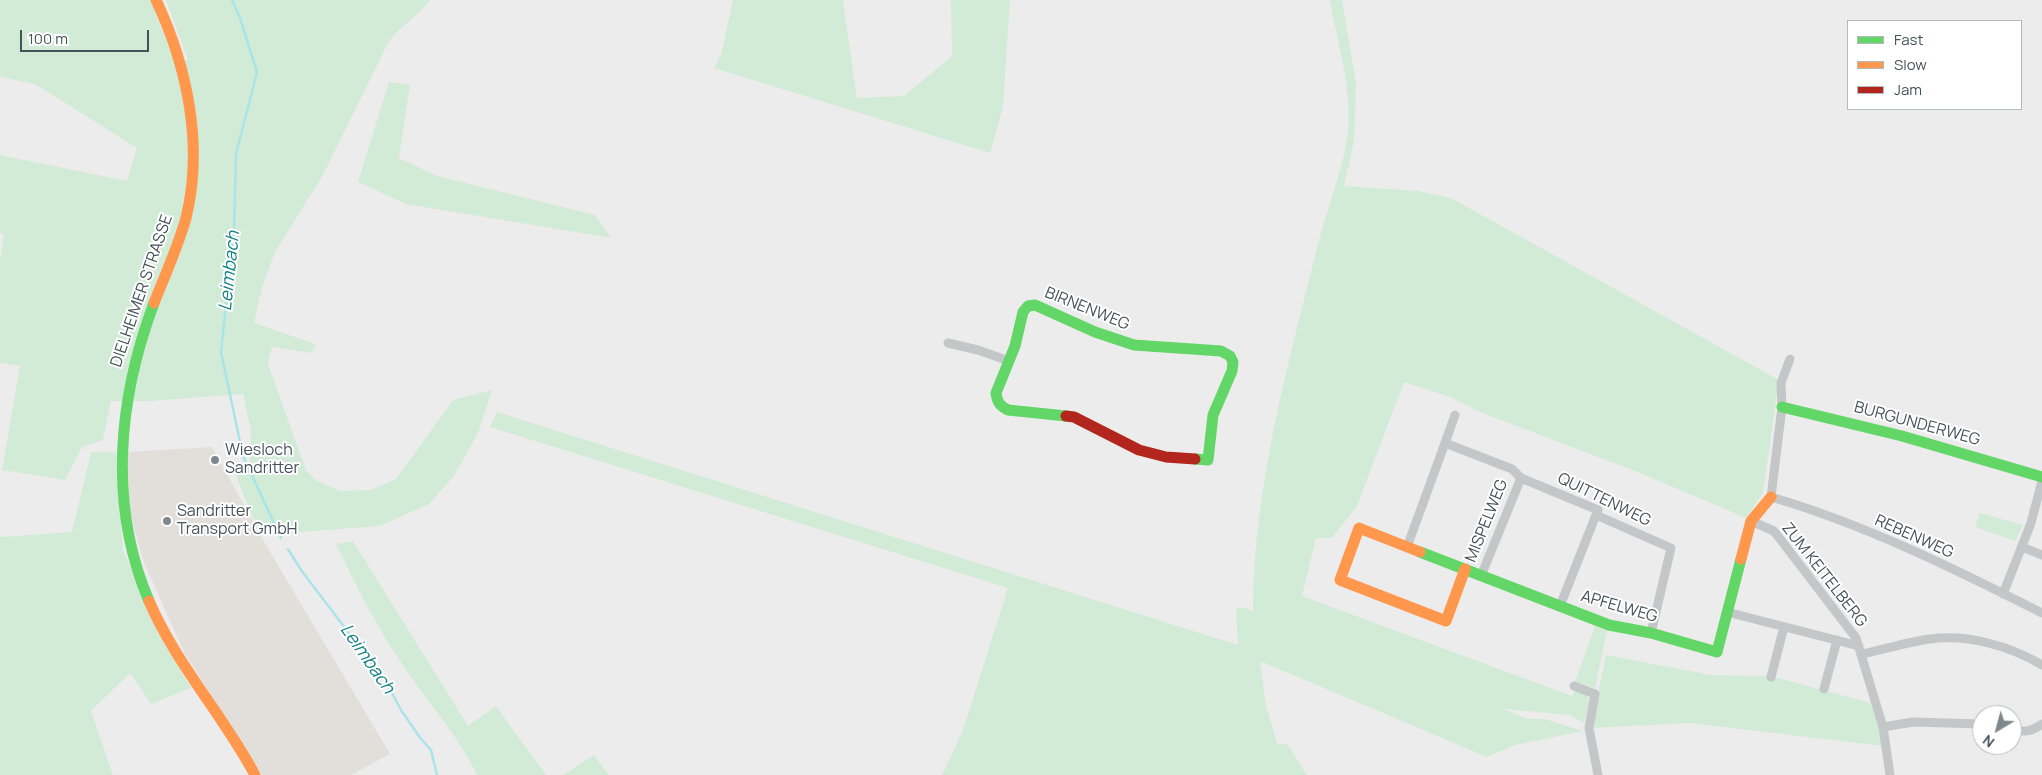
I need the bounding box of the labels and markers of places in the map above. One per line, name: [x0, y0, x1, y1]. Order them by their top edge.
place label: Wiesloch Sandritter: [225, 441, 299, 479]
marker: Wiesloch Sandritter: [209, 454, 221, 466]
place label: Sandritter Transport GmbH: [177, 502, 298, 540]
marker: Sandritter Transport GmbH: [161, 515, 173, 527]

